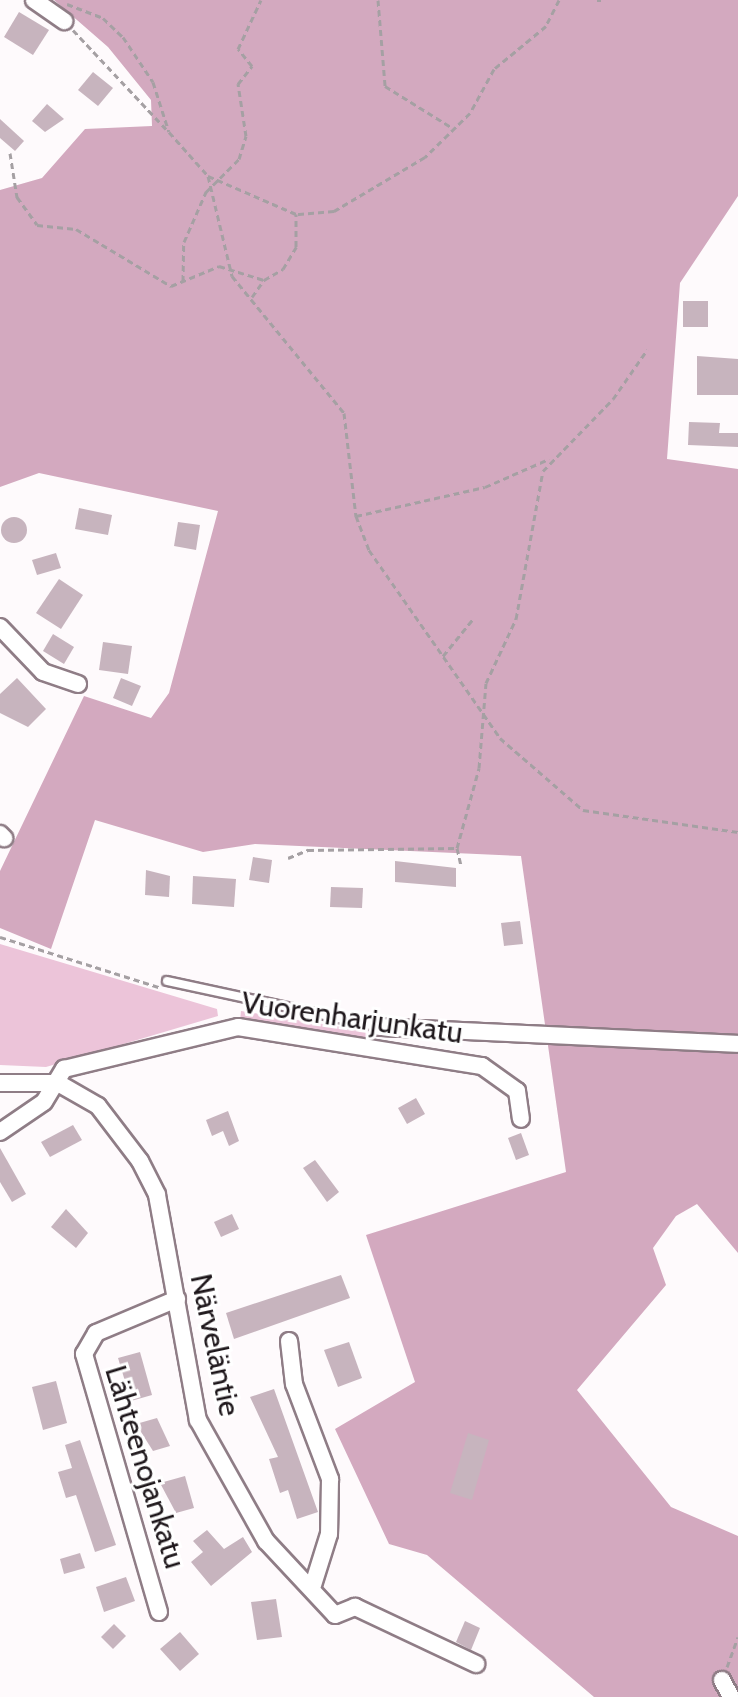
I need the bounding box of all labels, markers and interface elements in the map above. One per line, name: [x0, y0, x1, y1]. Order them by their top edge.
street label: Vuorenharjunkatu: [239, 985, 465, 1051]
street label: Närveläntie: [182, 1271, 248, 1419]
street label: Lähteenojankatu: [97, 1361, 193, 1573]

